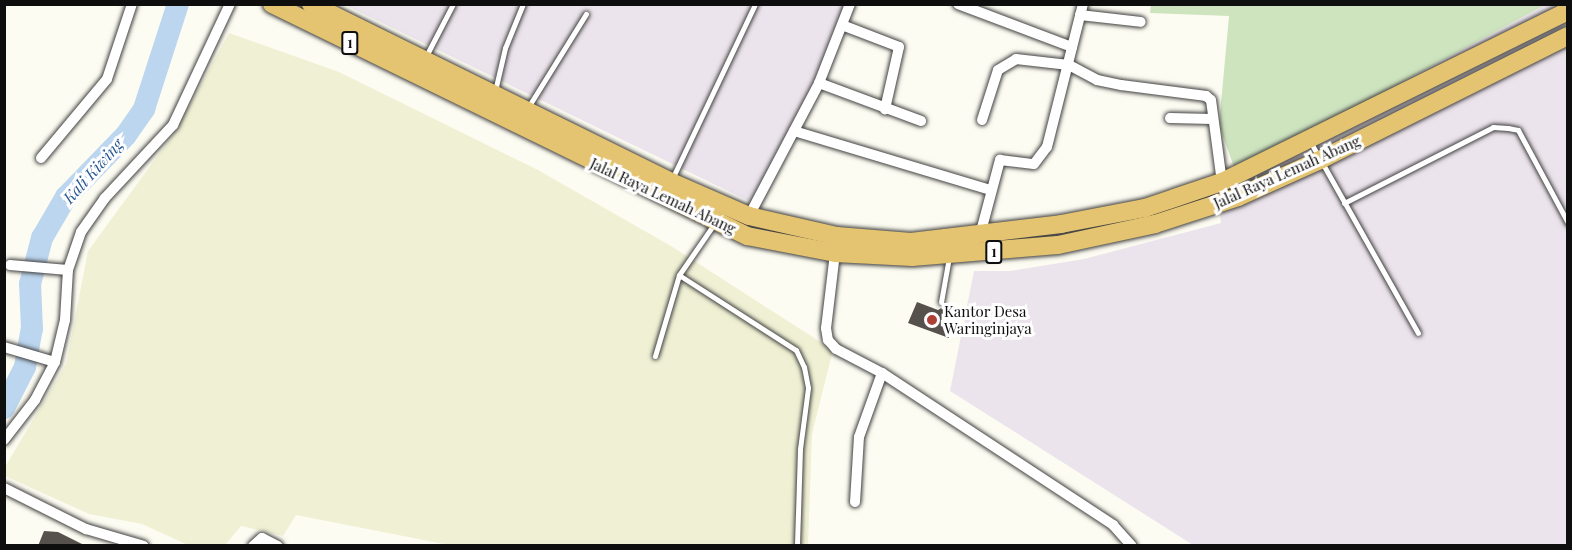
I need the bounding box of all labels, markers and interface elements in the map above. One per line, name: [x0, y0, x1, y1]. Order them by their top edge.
road number: 1: [341, 32, 359, 54]
street label: Jalal Raya Lemah Abang: [1211, 131, 1363, 213]
water label: Kali Kiwing: [59, 135, 127, 207]
street label: Jalal Raya Lemah Abang: [587, 154, 739, 238]
road number: 1: [985, 241, 1003, 263]
place label: Kantor Desa Waringinjaya: [944, 302, 1032, 337]
marker: Kantor Desa Waringinjaya: [925, 313, 939, 327]

